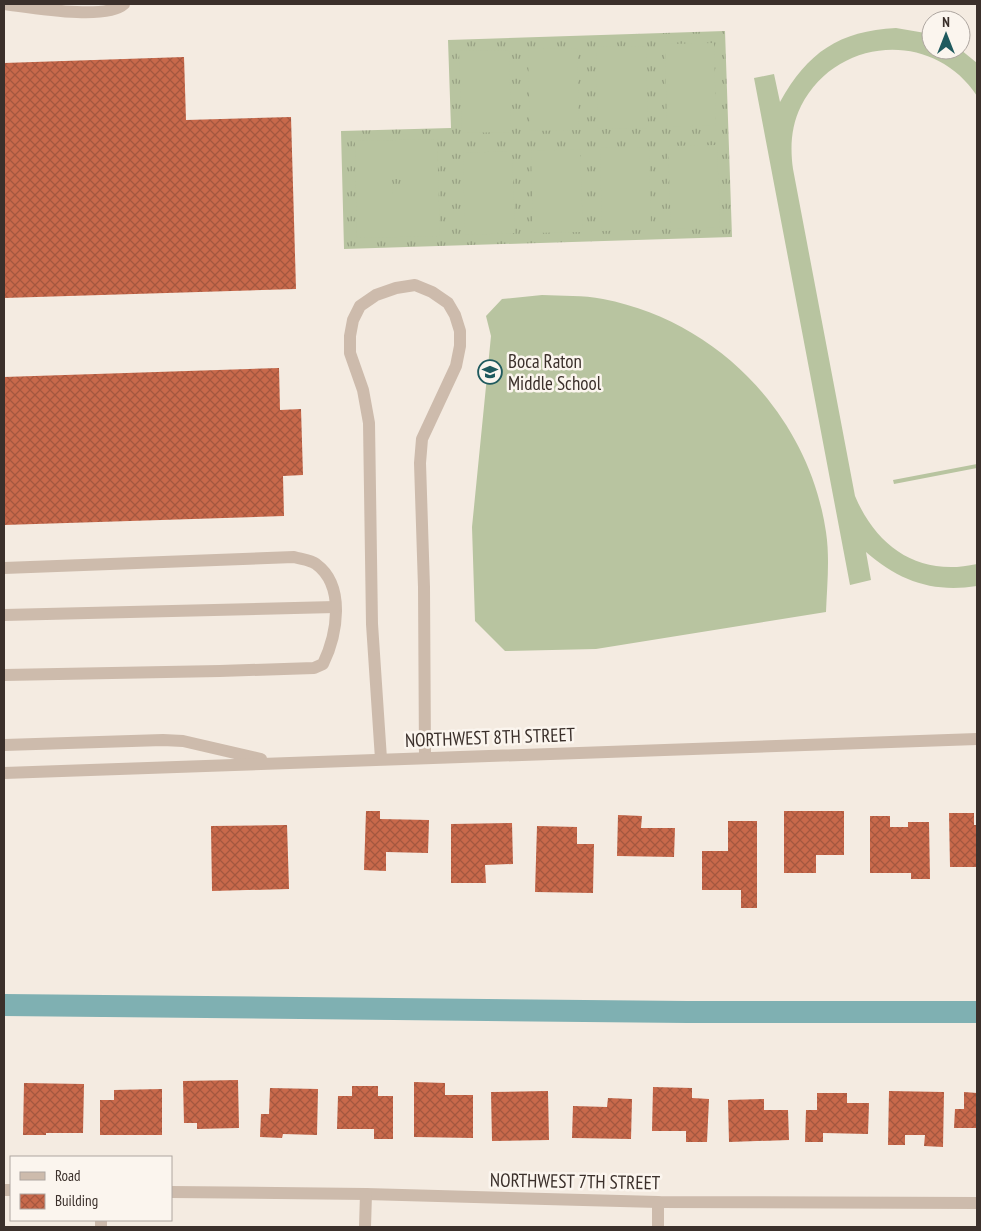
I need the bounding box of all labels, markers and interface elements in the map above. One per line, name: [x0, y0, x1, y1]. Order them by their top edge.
north arrow: [921, 10, 971, 60]
text: N: [942, 13, 950, 31]
place label: Boca Raton Middle School: [508, 349, 602, 395]
school or university icon: Boca Raton Middle School: [477, 359, 503, 385]
street label: NORTHWEST 8TH STREET: [404, 722, 576, 752]
legend: [10, 1156, 172, 1221]
text: Road: [55, 1166, 81, 1185]
street label: NORTHWEST 7TH STREET: [490, 1168, 661, 1194]
text: Building: [55, 1191, 98, 1210]

